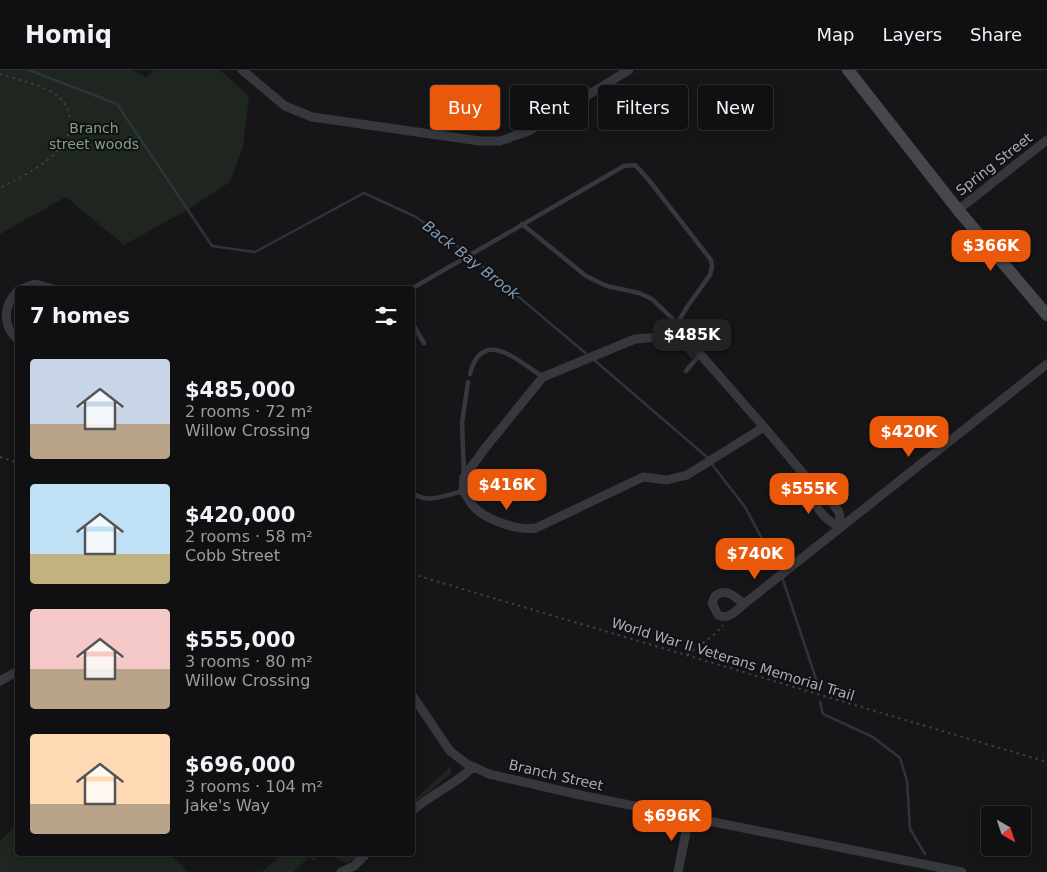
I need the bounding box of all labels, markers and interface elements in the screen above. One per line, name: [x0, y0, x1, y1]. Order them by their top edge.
text: Homiq: [25, 21, 112, 49]
text: Map: [816, 24, 854, 45]
text: Layers: [882, 24, 942, 45]
text: Share: [970, 24, 1022, 45]
chip: Buy: [430, 85, 500, 130]
chip: Rent: [510, 85, 588, 130]
chip: Filters: [598, 85, 688, 130]
chip: New: [698, 85, 773, 130]
park label: Branch street woods: [49, 120, 139, 152]
street label: Spring Street: [953, 129, 1036, 199]
water label: Back Bay Brook: [419, 217, 524, 304]
pin: $366K: [956, 230, 1026, 272]
text: $366K: [963, 236, 1019, 255]
icon: filters: [372, 302, 400, 330]
text: 7 homes: [30, 304, 130, 328]
pin: $485K: [657, 318, 727, 361]
text: $485K: [664, 325, 720, 344]
text: $485,000: [185, 378, 295, 402]
icon: home: [70, 379, 130, 439]
text: 2 rooms · 72 m²: [185, 402, 313, 421]
pin: $420K: [874, 416, 944, 458]
text: Willow Crossing: [185, 421, 310, 440]
text: $420K: [881, 422, 937, 441]
pin: $416K: [472, 468, 542, 511]
pin: $555K: [774, 472, 844, 515]
text: $416K: [479, 475, 535, 494]
text: $555K: [781, 479, 837, 498]
text: $420,000: [185, 503, 295, 527]
icon: home: [70, 504, 130, 564]
text: 2 rooms · 58 m²: [185, 527, 313, 546]
pin: $740K: [720, 538, 790, 580]
text: $740K: [727, 544, 783, 563]
text: Cobb Street: [185, 546, 280, 565]
street label: World War II Veterans Memorial Trail: [610, 614, 856, 704]
text: $555,000: [185, 628, 295, 652]
icon: home: [70, 629, 130, 689]
text: 3 rooms · 80 m²: [185, 652, 313, 671]
text: Willow Crossing: [185, 671, 310, 690]
text: $696,000: [185, 753, 295, 777]
icon: home: [70, 754, 130, 814]
street label: Branch Street: [507, 756, 605, 794]
text: 3 rooms · 104 m²: [185, 777, 323, 796]
text: Jake's Way: [185, 796, 270, 815]
pin: $696K: [637, 800, 707, 842]
text: $696K: [644, 806, 700, 825]
north arrow: [981, 806, 1031, 856]
map controls: [981, 806, 1031, 856]

